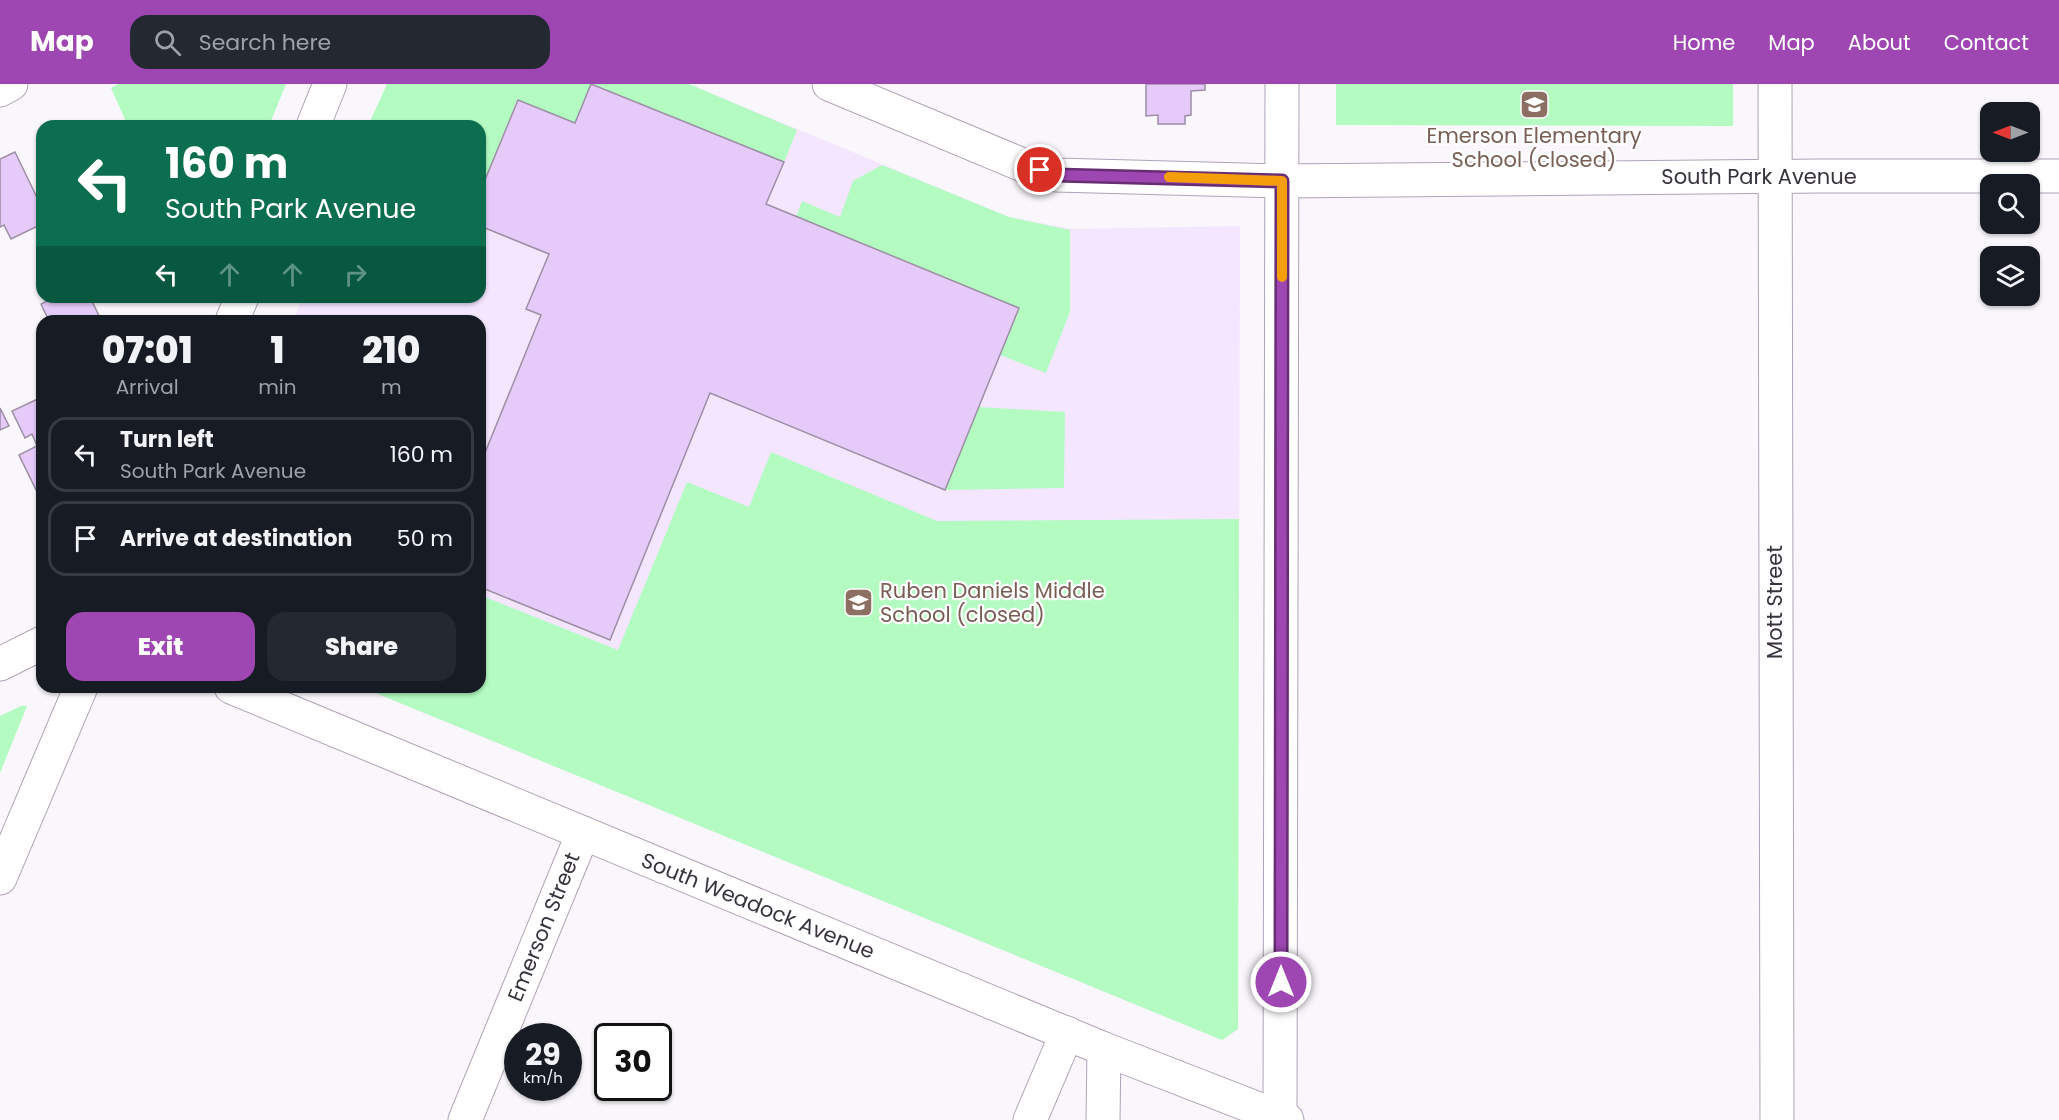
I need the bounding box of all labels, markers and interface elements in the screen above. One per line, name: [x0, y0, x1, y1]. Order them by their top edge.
search box: [130, 15, 550, 69]
text: Map: [30, 22, 94, 61]
icon: search: [151, 26, 184, 59]
text: Search here: [199, 27, 331, 58]
text: Home: [1673, 28, 1735, 57]
text: Map: [1768, 28, 1815, 57]
text: About: [1848, 28, 1911, 57]
text: Contact: [1944, 28, 2029, 57]
school or university icon: Emerson Elementary School (closed): [1518, 89, 1550, 121]
north arrow: [1980, 102, 2040, 162]
map controls: [1980, 102, 2040, 306]
place label: Emerson Elementary School (closed): [1426, 121, 1642, 174]
text: 160 m: [165, 134, 288, 193]
icon: left: [66, 144, 144, 222]
pin: [1014, 144, 1065, 195]
icon: arrive: [1023, 153, 1056, 186]
street label: South Park Avenue: [1661, 162, 1857, 191]
button: search: [1980, 174, 2040, 234]
text: South Park Avenue: [165, 190, 416, 227]
button: layers: [1980, 246, 2040, 306]
icon: left: [150, 258, 183, 291]
icon: ahead: [213, 258, 246, 291]
icon: ahead: [276, 258, 309, 291]
icon: right: [339, 258, 372, 291]
text: 07:01: [102, 325, 193, 376]
text: 1: [270, 325, 284, 376]
text: 210: [362, 325, 420, 376]
text: Arrival: [116, 373, 179, 401]
text: min: [258, 373, 297, 401]
text: m: [381, 373, 402, 401]
text: Turn left: [120, 424, 214, 455]
icon: left: [69, 438, 102, 471]
text: 160 m: [390, 439, 453, 470]
text: South Park Avenue: [120, 457, 306, 485]
icon: arrive: [69, 522, 102, 555]
text: Arrive at destination: [120, 523, 352, 554]
text: 50 m: [397, 523, 453, 554]
street label: Mott Street: [1760, 545, 1789, 659]
place label: Ruben Daniels Middle School (closed): [880, 576, 1105, 629]
school or university icon: Ruben Daniels Middle School (closed): [843, 587, 875, 619]
button: Exit: [66, 612, 255, 681]
button: Share: [267, 612, 456, 681]
street label: South Weadock Avenue: [637, 845, 879, 966]
street label: Emerson Street: [500, 848, 587, 1006]
position arrow: [1249, 950, 1313, 1014]
speed limit sign: 30: [594, 1023, 672, 1101]
text: 29: [525, 1033, 561, 1076]
text: km/h: [523, 1067, 563, 1088]

